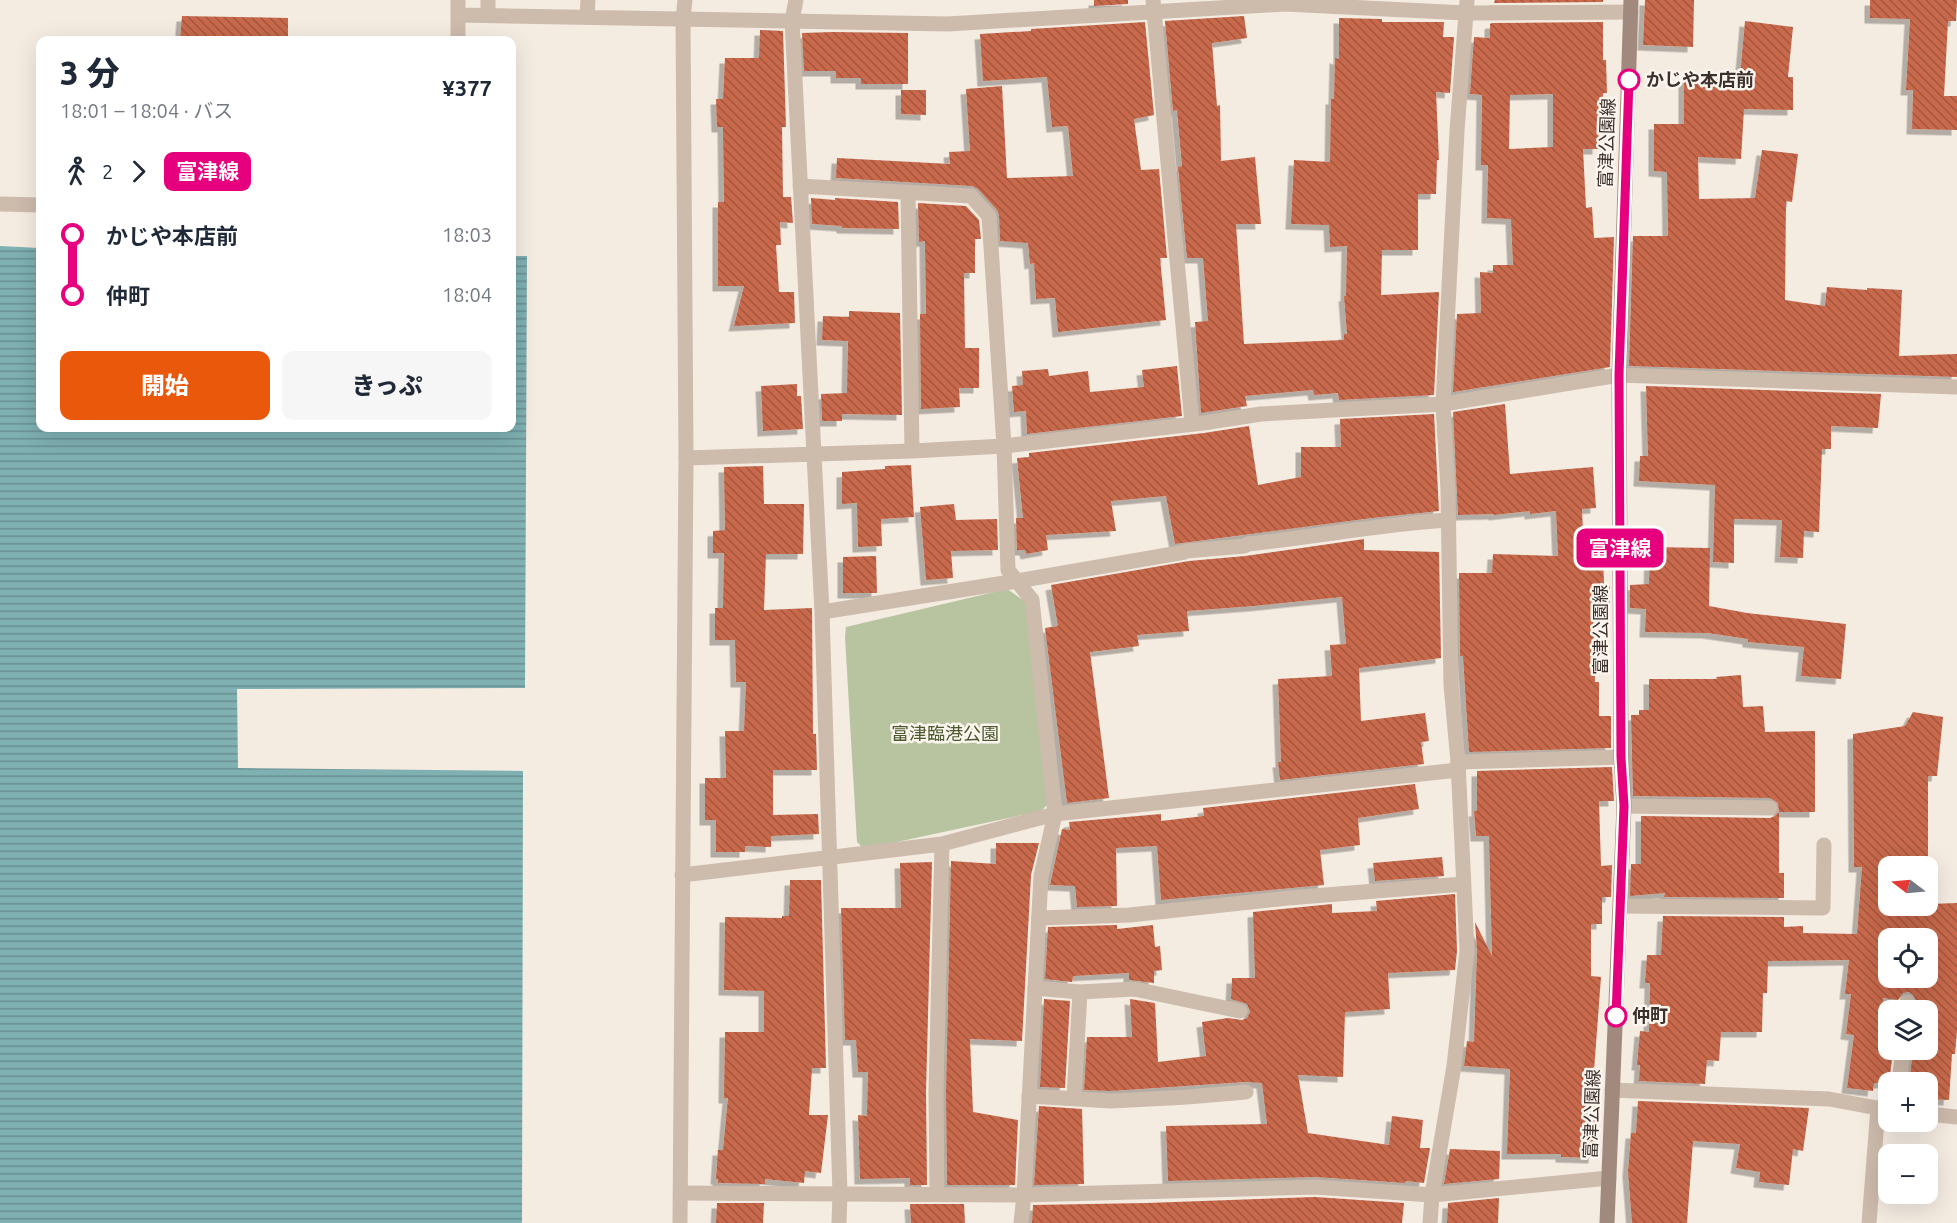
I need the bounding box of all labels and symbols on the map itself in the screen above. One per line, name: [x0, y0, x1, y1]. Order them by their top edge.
marker: かじや本店前: [1618, 69, 1640, 91]
place label: かじや本店前: [1646, 69, 1754, 89]
street label: 富津公園線: [1594, 98, 1618, 188]
line badge: 富津線: [1586, 528, 1654, 568]
street label: 富津公園線: [1590, 585, 1610, 675]
park label: 富津臨港公園: [891, 723, 999, 743]
north arrow: [1878, 856, 1938, 916]
marker: 仲町: [1605, 1005, 1627, 1027]
place label: 仲町: [1632, 1005, 1668, 1025]
street label: 富津公園線: [1579, 1069, 1603, 1159]

